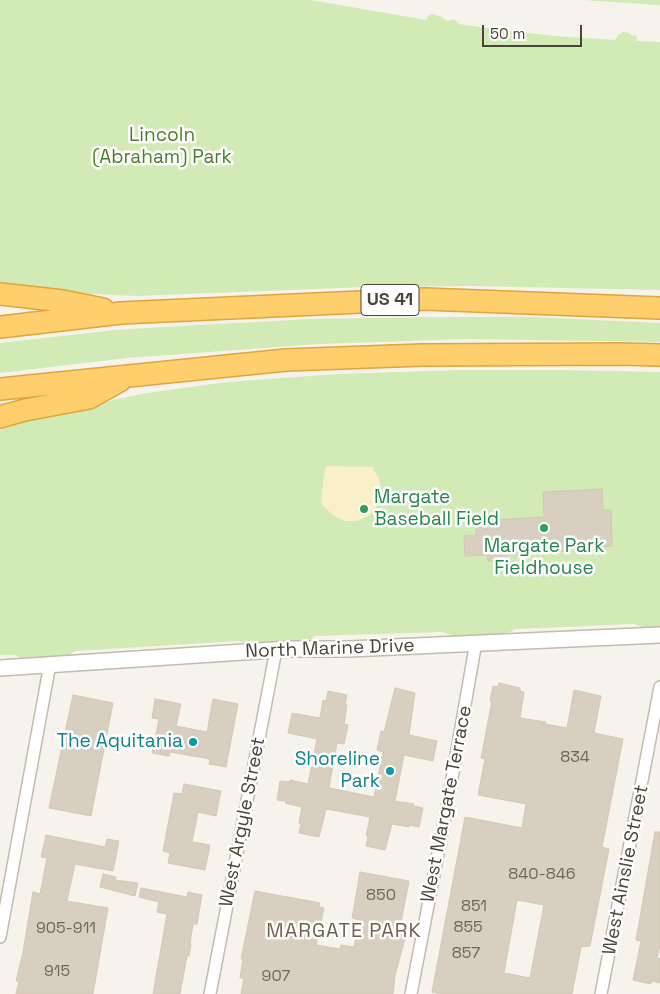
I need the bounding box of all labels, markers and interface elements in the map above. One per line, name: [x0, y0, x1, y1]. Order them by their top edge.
scale bar: [485, 15, 585, 47]
text: 50 m: [490, 24, 525, 43]
park label: Lincoln (Abraham) Park: [92, 125, 232, 169]
road number: US 41: [361, 284, 419, 316]
place label: Margate Baseball Field: [374, 487, 499, 531]
marker: Margate Baseball Field: [358, 503, 370, 515]
marker: Margate Park Fieldhouse: [538, 522, 550, 534]
place label: Margate Park Fieldhouse: [484, 536, 604, 580]
street label: North Marine Drive: [245, 635, 415, 663]
street label: West Margate Terrace: [417, 704, 477, 904]
place label: The Aquitania: [57, 731, 183, 753]
street label: West Argyle Street: [215, 735, 271, 909]
marker: The Aquitania: [187, 736, 199, 748]
house number: 834: [560, 748, 590, 768]
place label: Shoreline Park: [295, 749, 380, 793]
marker: Shoreline Park: [384, 765, 396, 777]
street label: West Ainslie Street: [598, 783, 654, 957]
house number: 840-846: [508, 865, 576, 885]
house number: 850: [366, 886, 396, 906]
house number: 851: [461, 897, 487, 917]
house number: 855: [453, 918, 483, 938]
house number: 905-911: [36, 919, 96, 939]
district label: MARGATE PARK: [265, 920, 423, 944]
house number: 857: [452, 944, 480, 964]
house number: 915: [44, 962, 70, 982]
house number: 907: [262, 967, 290, 987]

